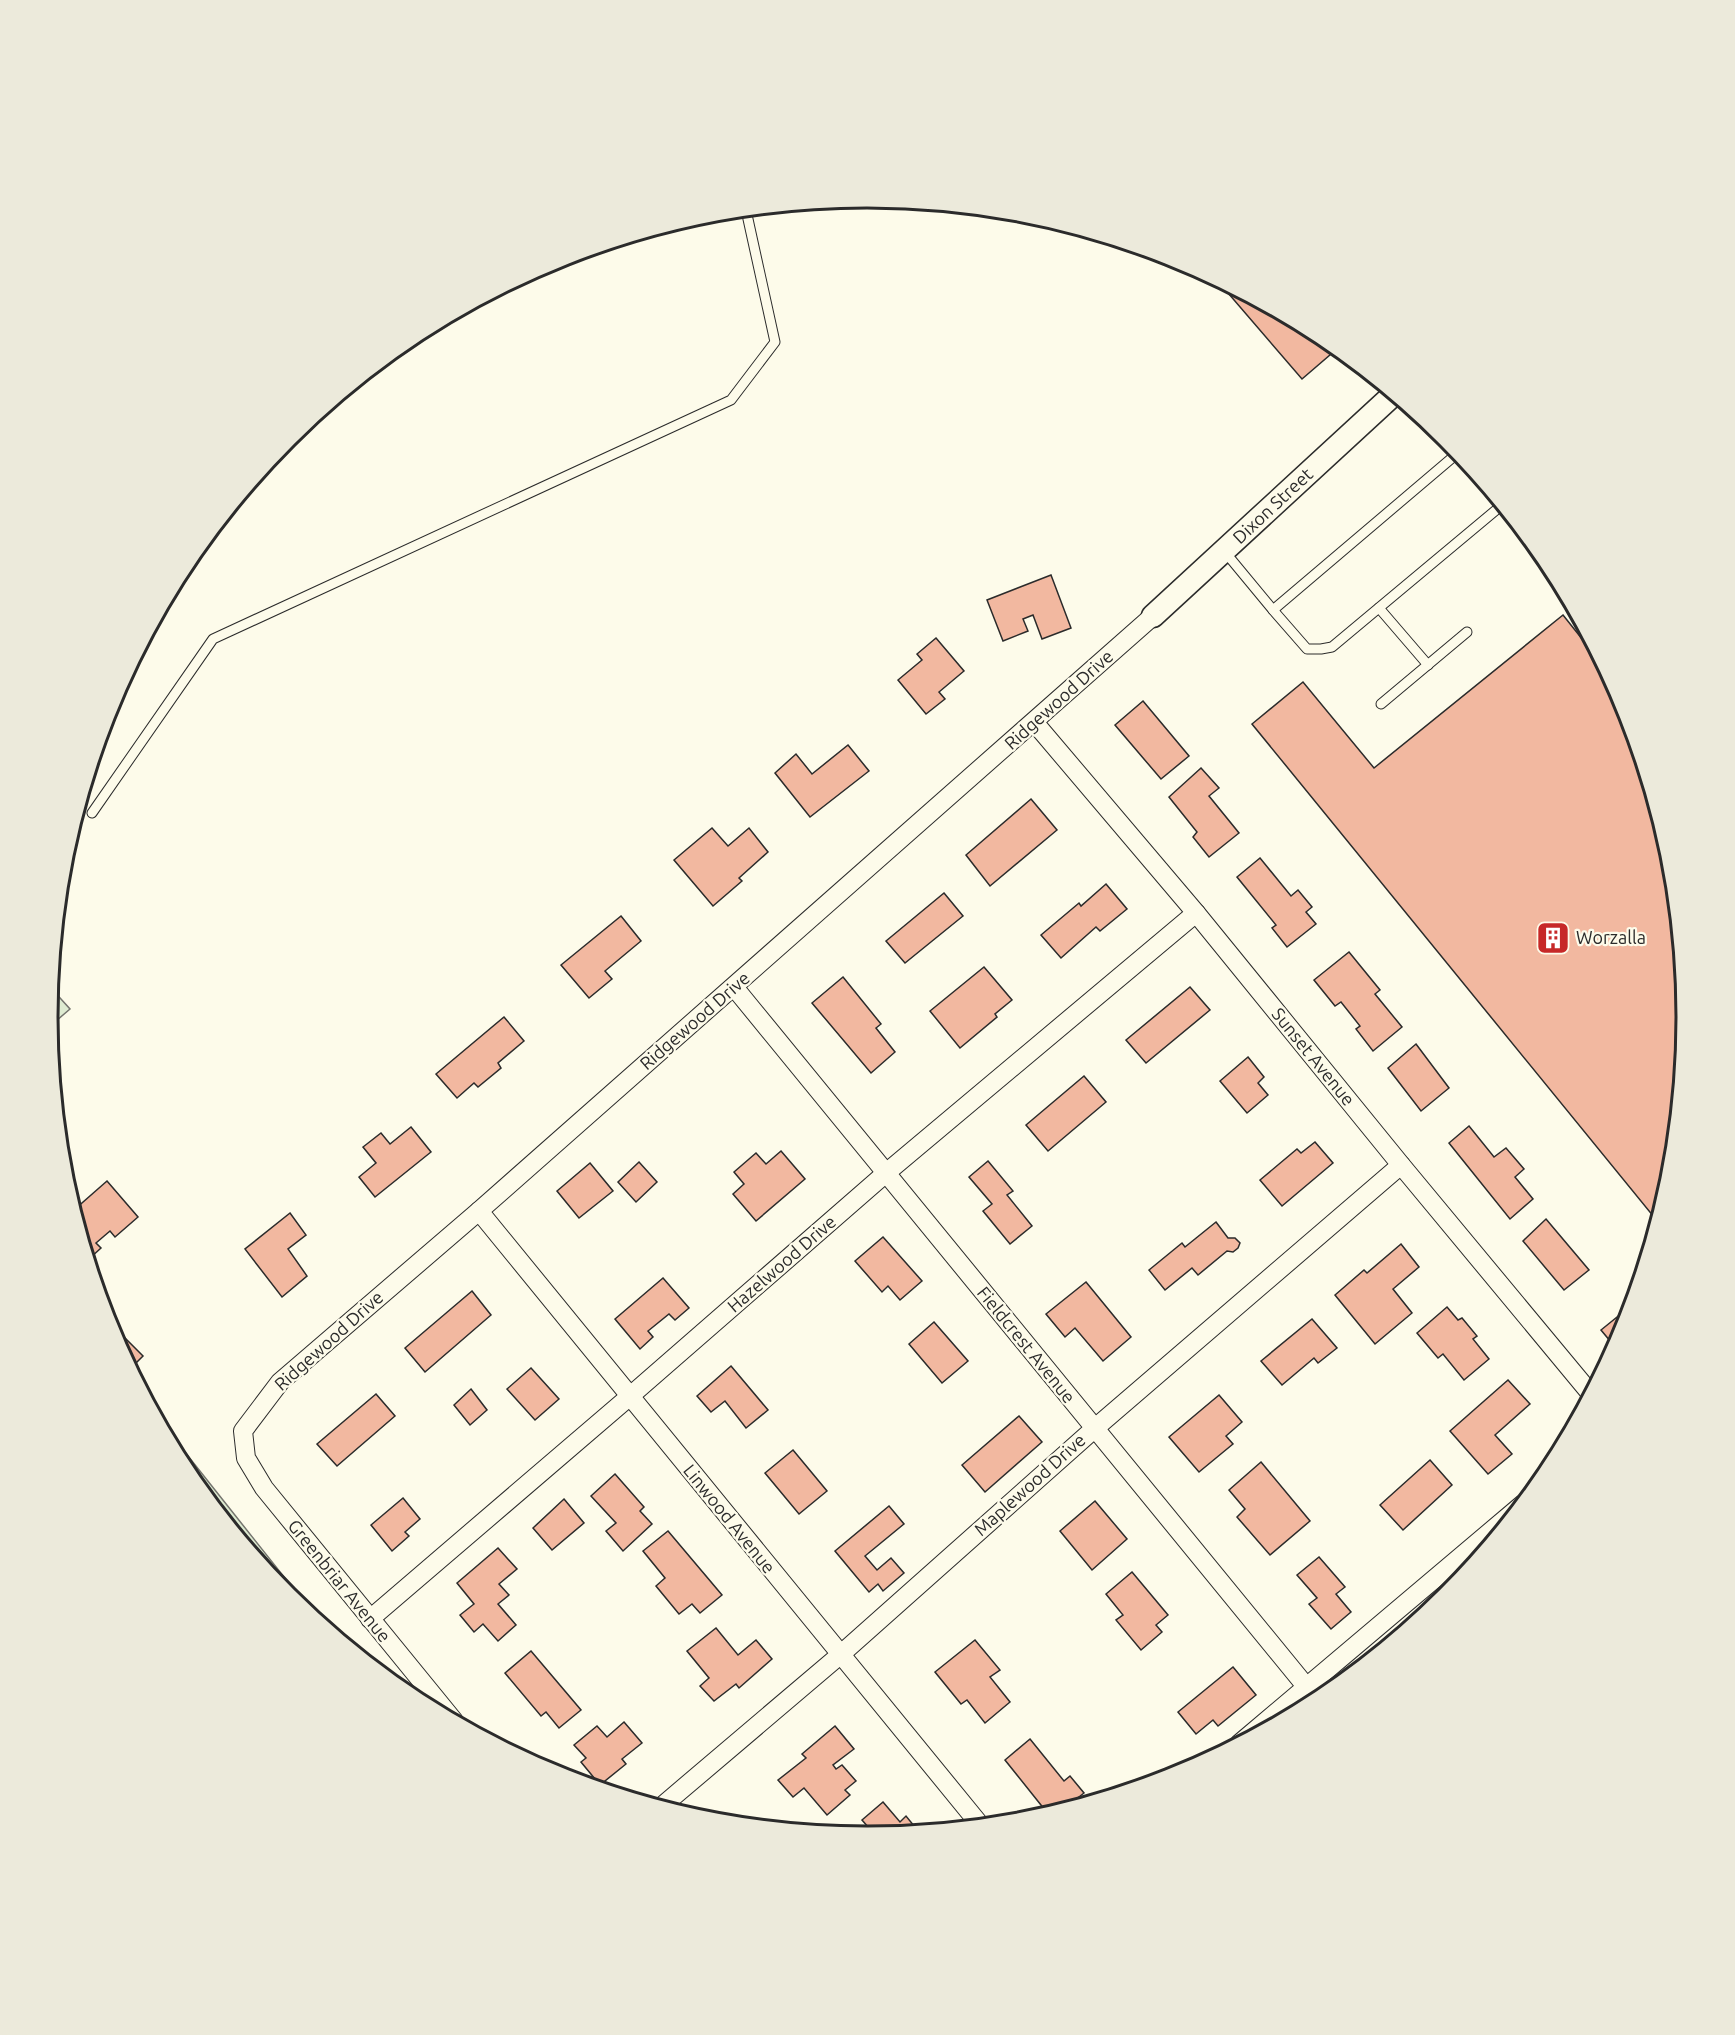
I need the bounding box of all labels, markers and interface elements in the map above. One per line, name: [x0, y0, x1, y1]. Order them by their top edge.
street label: Dixon Street: [1229, 463, 1316, 547]
street label: Ridgewood Drive: [1000, 645, 1117, 753]
building icon: Worzalla: [1535, 920, 1571, 956]
place label: Worzalla: [1576, 927, 1646, 947]
street label: Ridgewood Drive: [635, 967, 753, 1073]
street label: Sunset Avenue: [1268, 1004, 1359, 1109]
street label: Hazelwood Drive: [723, 1211, 840, 1316]
street label: Fieldcrest Avenue: [974, 1282, 1080, 1407]
street label: Ridgewood Drive: [270, 1286, 387, 1394]
street label: Maplewood Drive: [970, 1429, 1089, 1539]
street label: Linwood Avenue: [680, 1460, 780, 1577]
street label: Greenbriar Avenue: [284, 1515, 395, 1646]

